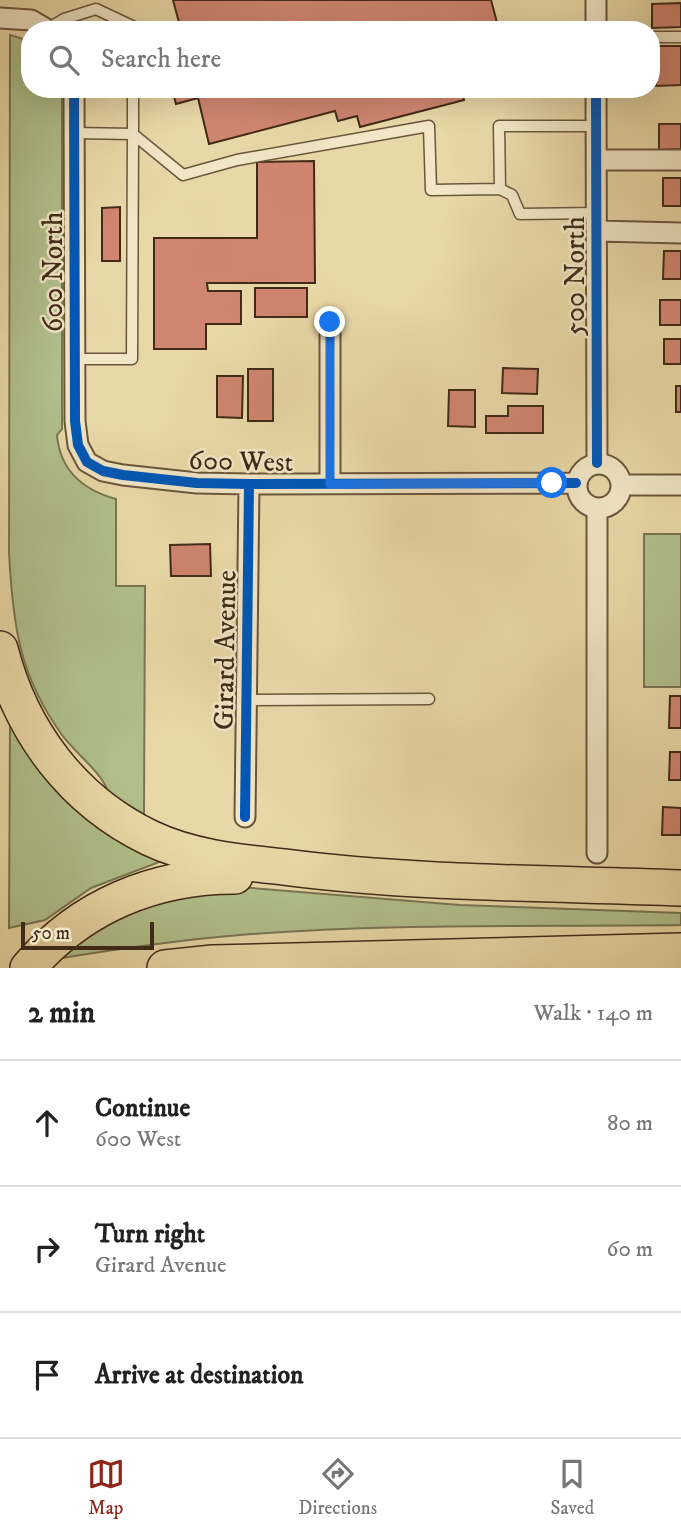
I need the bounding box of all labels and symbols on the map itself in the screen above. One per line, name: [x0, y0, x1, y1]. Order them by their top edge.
street label: 600 North: [36, 211, 71, 332]
street label: 500 North: [558, 216, 593, 336]
route end: [314, 306, 345, 337]
street label: 600 West: [188, 443, 294, 480]
route start: [536, 467, 567, 498]
street label: Girard Avenue: [207, 570, 244, 730]
scale bar: [21, 919, 154, 951]

